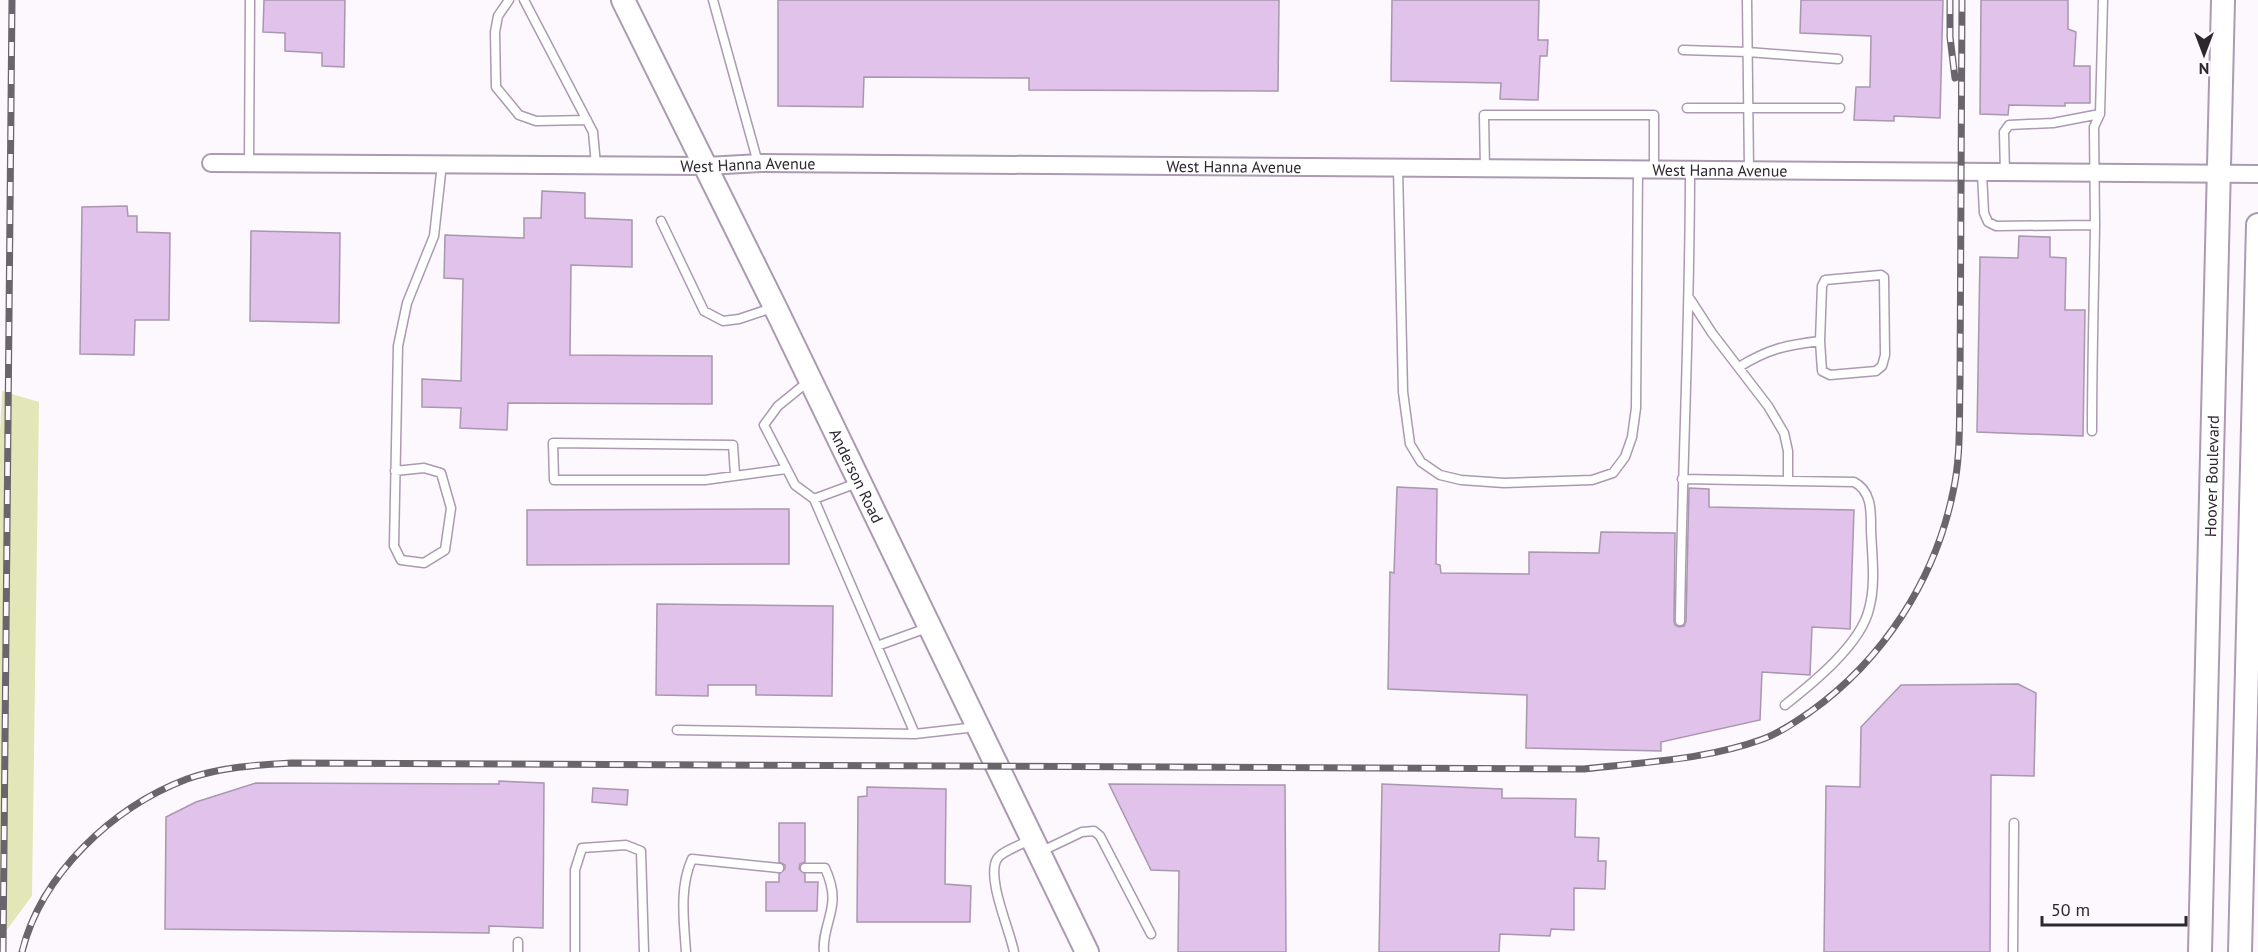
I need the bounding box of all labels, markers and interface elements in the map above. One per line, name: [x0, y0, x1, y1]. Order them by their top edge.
north arrow: [2174, 24, 2234, 84]
text: N: [2199, 59, 2209, 79]
street label: West Hanna Avenue: [680, 153, 816, 176]
street label: West Hanna Avenue: [1166, 156, 1302, 177]
street label: West Hanna Avenue: [1652, 160, 1788, 181]
street label: Hoover Boulevard: [2200, 415, 2223, 537]
street label: Anderson Road: [825, 425, 888, 526]
scale bar: [2042, 889, 2186, 927]
text: 50 m: [2051, 898, 2090, 921]

